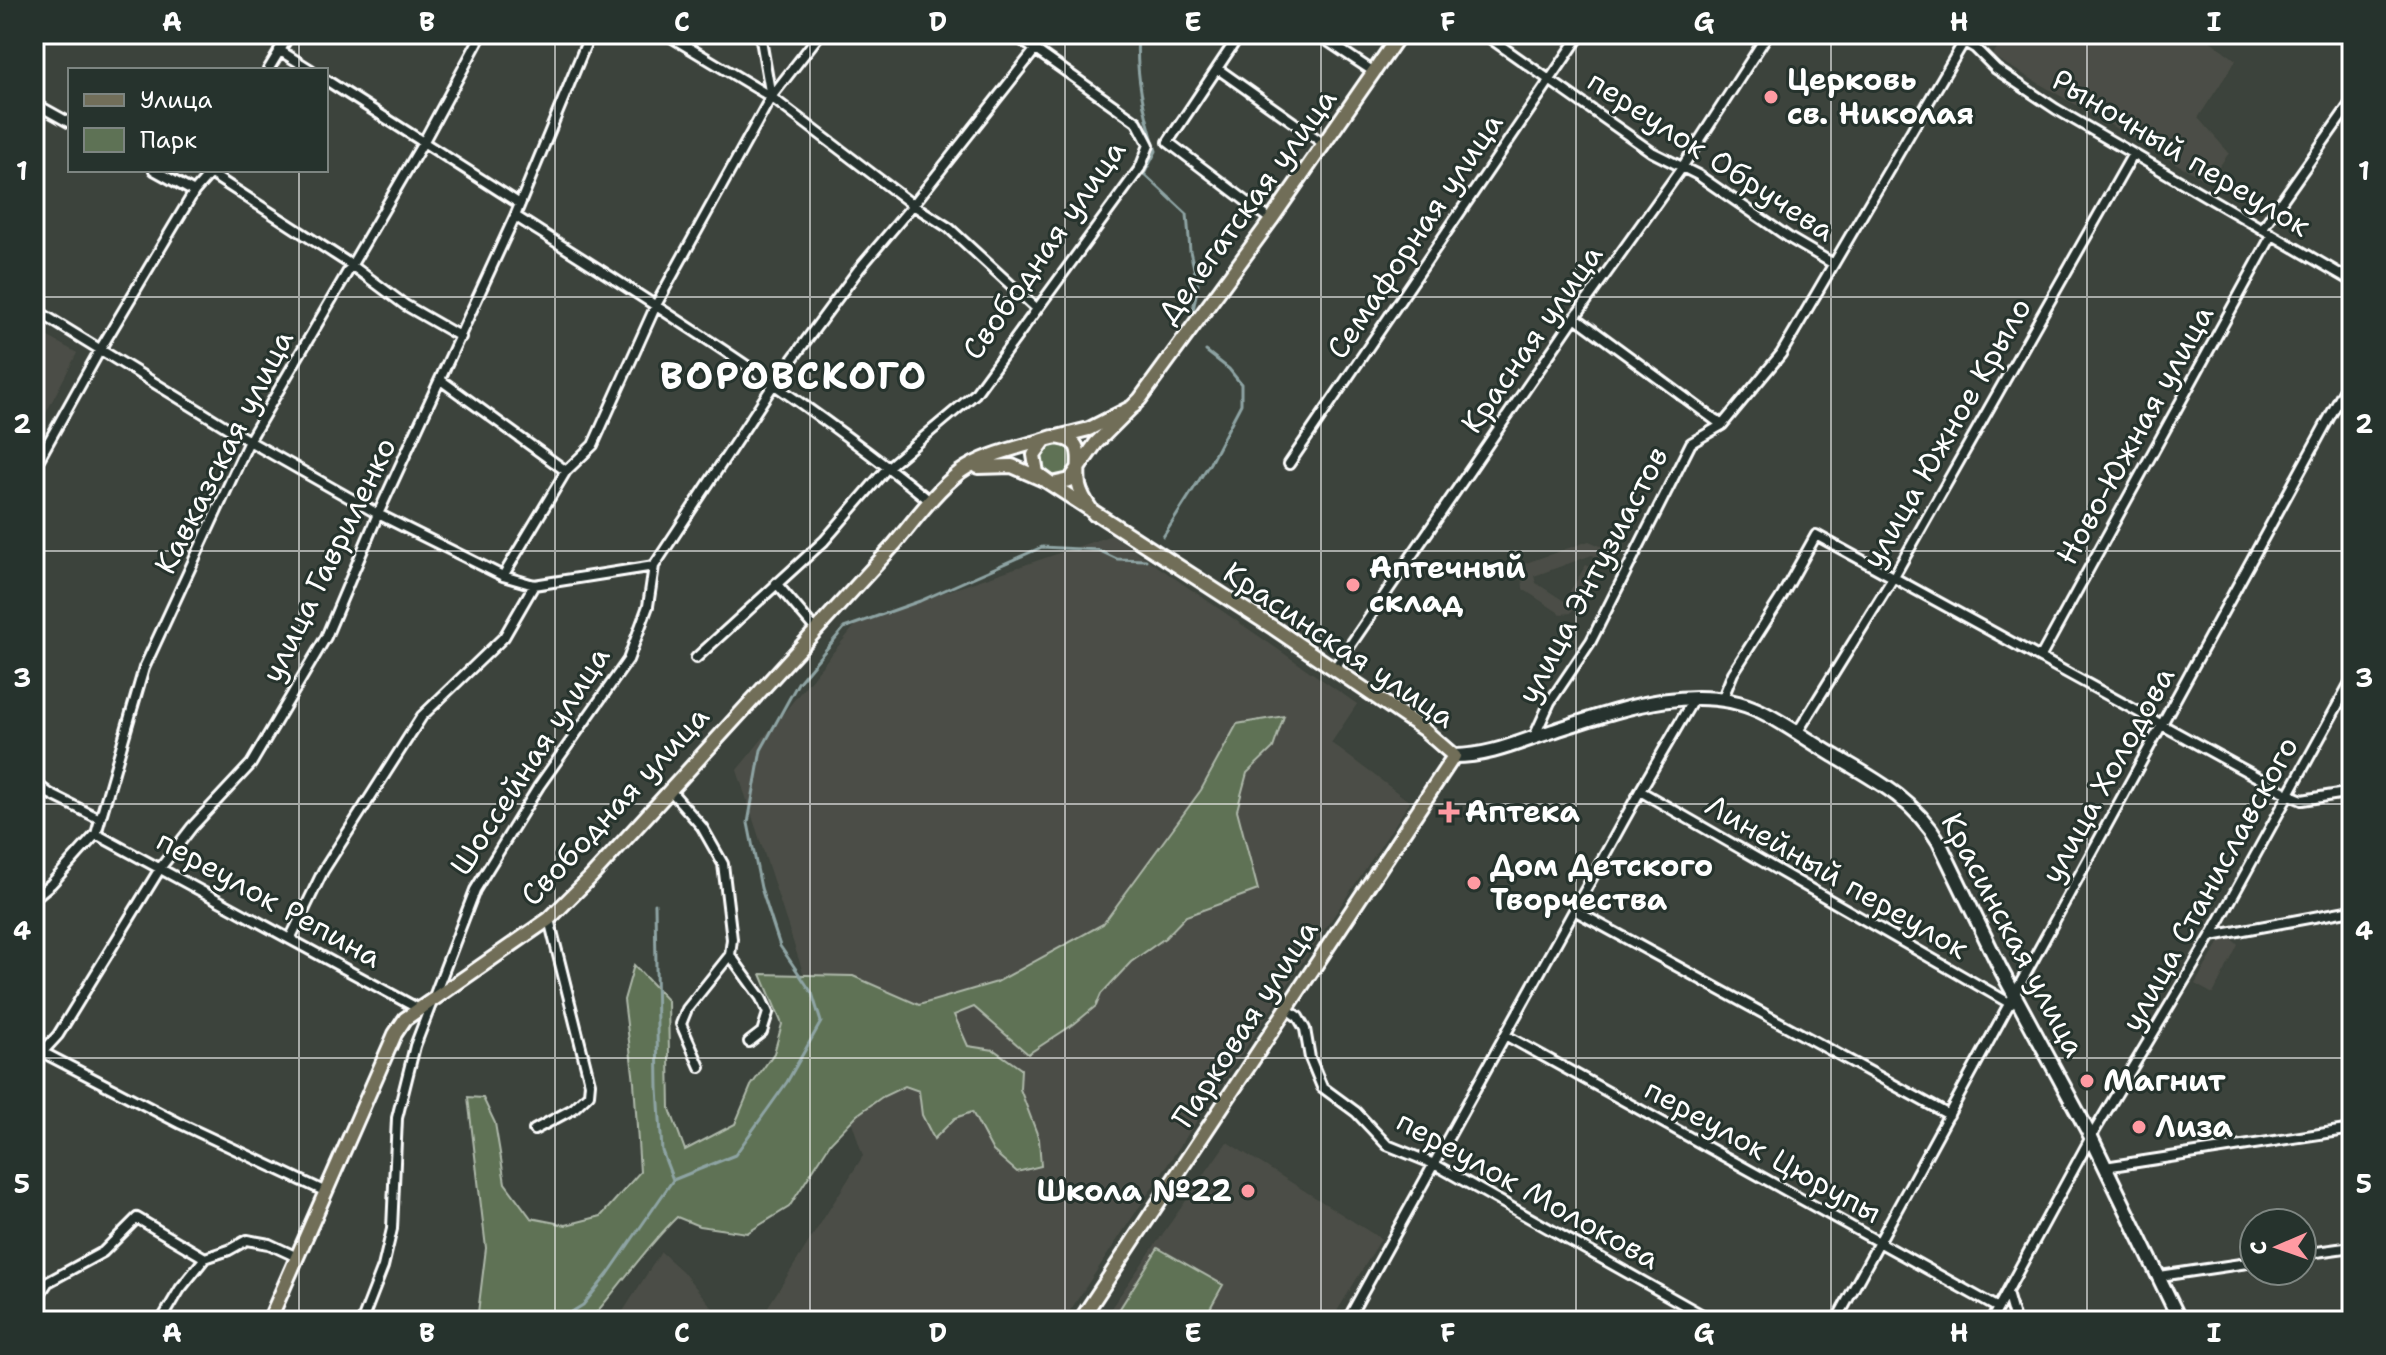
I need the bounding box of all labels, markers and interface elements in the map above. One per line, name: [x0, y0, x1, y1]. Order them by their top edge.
text: A: [162, 4, 182, 39]
text: B: [419, 4, 435, 39]
text: C: [674, 4, 690, 39]
text: D: [929, 4, 947, 39]
text: E: [1184, 4, 1202, 39]
text: F: [1440, 4, 1456, 39]
text: G: [1694, 4, 1715, 39]
text: H: [1950, 4, 1968, 39]
text: I: [2207, 4, 2221, 39]
place label: Церковь св. Николая: [1787, 59, 1974, 134]
street label: Рыночный переулок: [2044, 59, 2318, 246]
street label: переулок Обручева: [1580, 60, 1843, 251]
legend: [68, 68, 328, 172]
street label: Делегатская улица: [1147, 80, 1346, 332]
text: Улица: [140, 84, 213, 116]
marker: Церковь св. Николая: [1762, 88, 1780, 106]
street label: Семафорная улица: [1317, 104, 1512, 367]
text: Парк: [140, 124, 197, 156]
street label: Свободная улица: [952, 131, 1135, 368]
text: 1: [16, 153, 28, 188]
text: 1: [2358, 153, 2370, 188]
street label: Красная улица: [1451, 236, 1612, 441]
street label: улица Южное Крыло: [1852, 290, 2041, 576]
street label: Ново-Южная улица: [2046, 297, 2223, 572]
street label: Кавказская улица: [144, 322, 303, 581]
district label: ВОРОВСКОГО: [660, 350, 928, 401]
text: 2: [13, 406, 31, 441]
text: 2: [2355, 406, 2373, 441]
street label: улица Гавриленко: [251, 430, 406, 689]
street label: улица Энтузиастов: [1507, 439, 1678, 710]
place label: Аптечный склад: [1369, 547, 1526, 622]
street label: Красинская улица: [1215, 552, 1464, 738]
marker: Аптечный склад: [1344, 576, 1362, 594]
street label: Шоссейная улица: [440, 638, 619, 883]
street label: улица Холодова: [2031, 659, 2184, 890]
text: 3: [13, 660, 31, 695]
text: 3: [2355, 660, 2373, 695]
street label: Свободная улица: [511, 697, 718, 915]
street label: улица Станиславского: [2111, 729, 2308, 1039]
street label: Линейный переулок: [1698, 784, 1976, 969]
place label: Аптека: [1465, 791, 1581, 832]
marker: Аптека: [1440, 803, 1458, 821]
street label: Красинская улица: [1932, 805, 2095, 1064]
street label: переулок Репина: [149, 820, 389, 978]
place label: Дом Детского Творчества: [1490, 845, 1713, 920]
marker: Дом Детского Творчества: [1465, 874, 1483, 892]
street label: Парковая улица: [1162, 911, 1327, 1136]
text: 4: [13, 913, 31, 948]
text: 4: [2355, 913, 2373, 948]
place label: Магнит: [2103, 1060, 2226, 1101]
street label: переулок Цюрупы: [1637, 1068, 1889, 1233]
marker: Магнит: [2078, 1072, 2096, 1090]
street label: переулок Молокова: [1389, 1100, 1667, 1279]
place label: Лиза: [2155, 1106, 2234, 1147]
marker: Лиза: [2130, 1118, 2148, 1136]
text: 5: [14, 1166, 30, 1201]
text: 5: [2356, 1166, 2372, 1201]
place label: Школа №22: [1037, 1170, 1232, 1211]
marker: Школа №22: [1239, 1182, 1257, 1200]
north arrow: [2238, 1207, 2318, 1287]
text: С: [2244, 1240, 2273, 1255]
text: A: [162, 1315, 182, 1350]
text: B: [419, 1315, 435, 1350]
text: C: [674, 1315, 690, 1350]
text: D: [929, 1315, 947, 1350]
text: E: [1184, 1315, 1202, 1350]
text: F: [1440, 1315, 1456, 1350]
text: G: [1694, 1315, 1715, 1350]
text: H: [1950, 1315, 1968, 1350]
text: I: [2207, 1315, 2221, 1350]

